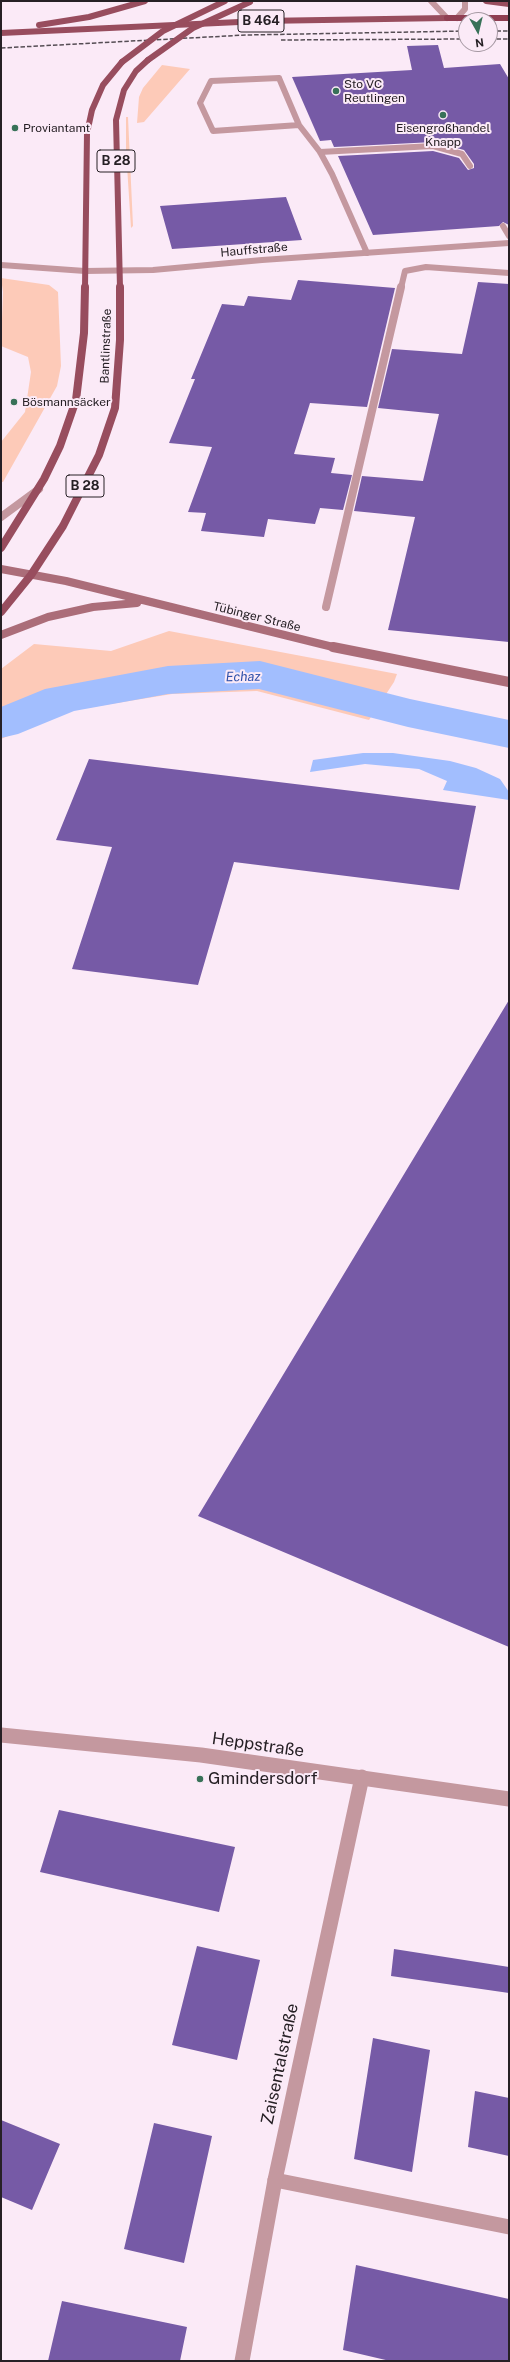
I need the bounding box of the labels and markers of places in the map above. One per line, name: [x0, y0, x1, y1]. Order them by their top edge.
place label: Sto VC Reutlingen: [344, 77, 405, 105]
marker: Sto VC Reutlingen: [331, 86, 341, 96]
marker: Eisengroßhandel Knapp: [438, 110, 448, 120]
place label: Proviantamt: [23, 121, 90, 135]
place label: Eisengroßhandel Knapp: [396, 121, 490, 149]
marker: Proviantamt: [10, 123, 20, 133]
place label: Bösmannsäcker: [22, 395, 111, 409]
marker: Bösmannsäcker: [9, 397, 19, 407]
place label: Gmindersdorf: [208, 1769, 318, 1789]
marker: Gmindersdorf: [195, 1774, 205, 1784]

